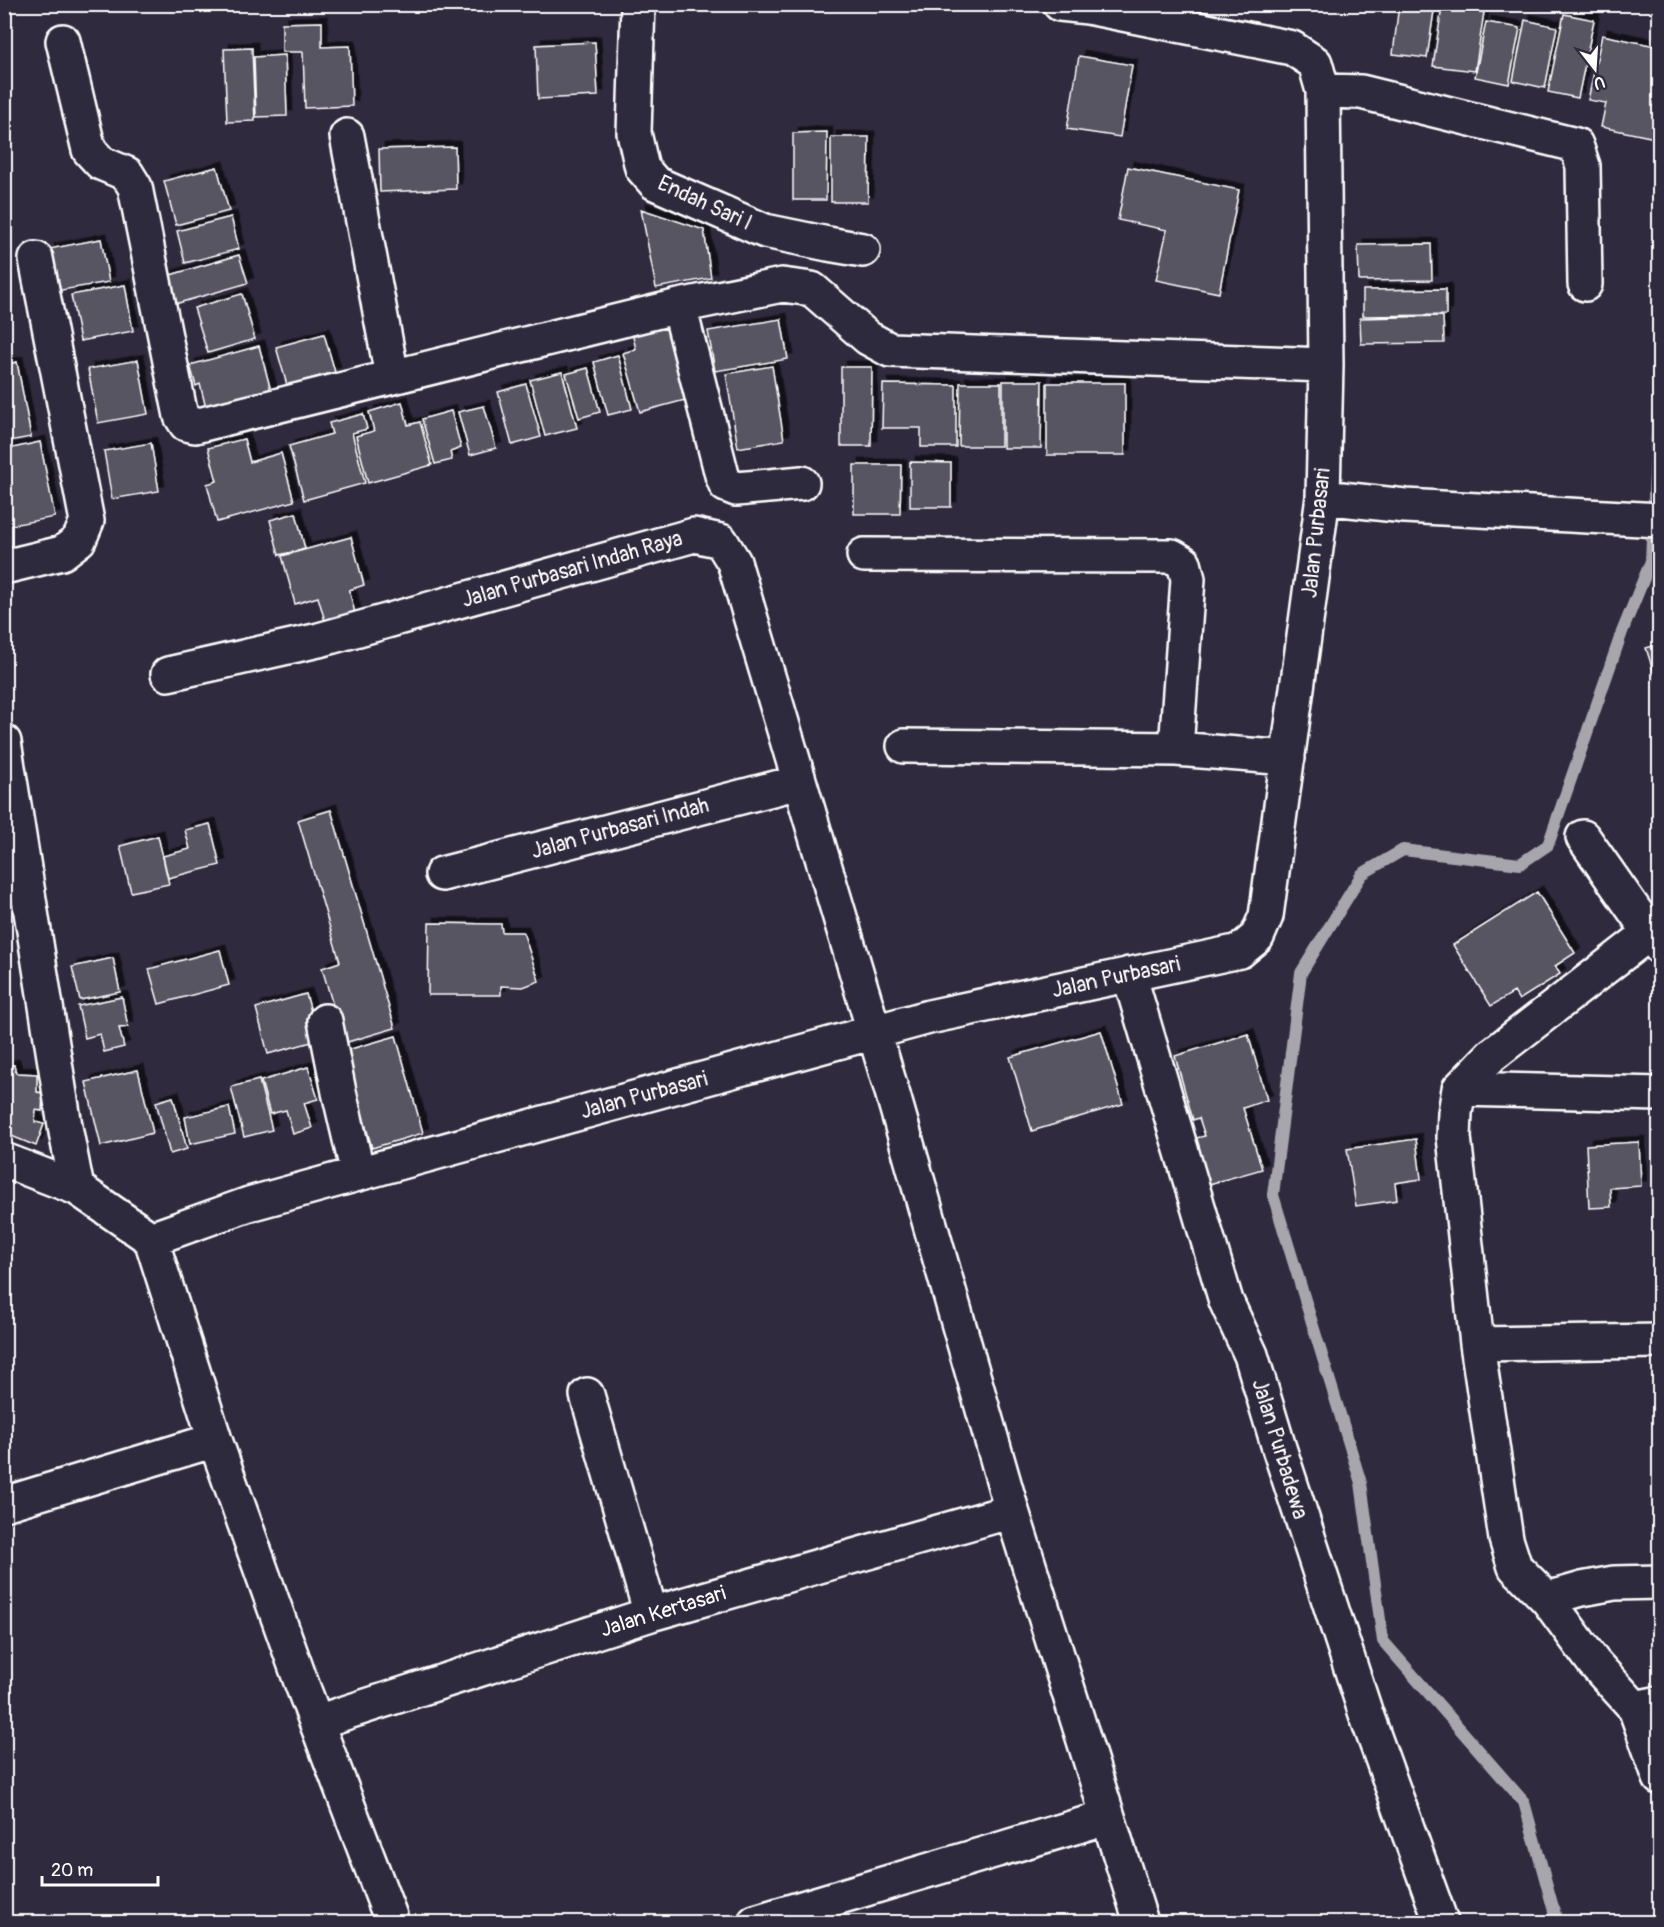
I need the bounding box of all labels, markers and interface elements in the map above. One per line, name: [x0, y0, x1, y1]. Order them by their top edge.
north arrow: [1565, 39, 1625, 99]
text: U: [1591, 71, 1607, 94]
street label: Endah Sari I: [653, 170, 756, 237]
street label: Jalan Purbasari: [1296, 466, 1337, 599]
street label: Jalan Purbasari Indah Raya: [459, 525, 685, 614]
street label: Jalan Purbasari Indah: [528, 792, 712, 865]
street label: Jalan Purbasari: [1049, 951, 1183, 1004]
street label: Jalan Purbasari: [578, 1065, 711, 1125]
street label: Jalan Purbadewa: [1245, 1376, 1314, 1522]
street label: Jalan Kertasari: [597, 1580, 729, 1643]
scale bar: [42, 1849, 158, 1887]
text: 20 m: [51, 1859, 93, 1882]

